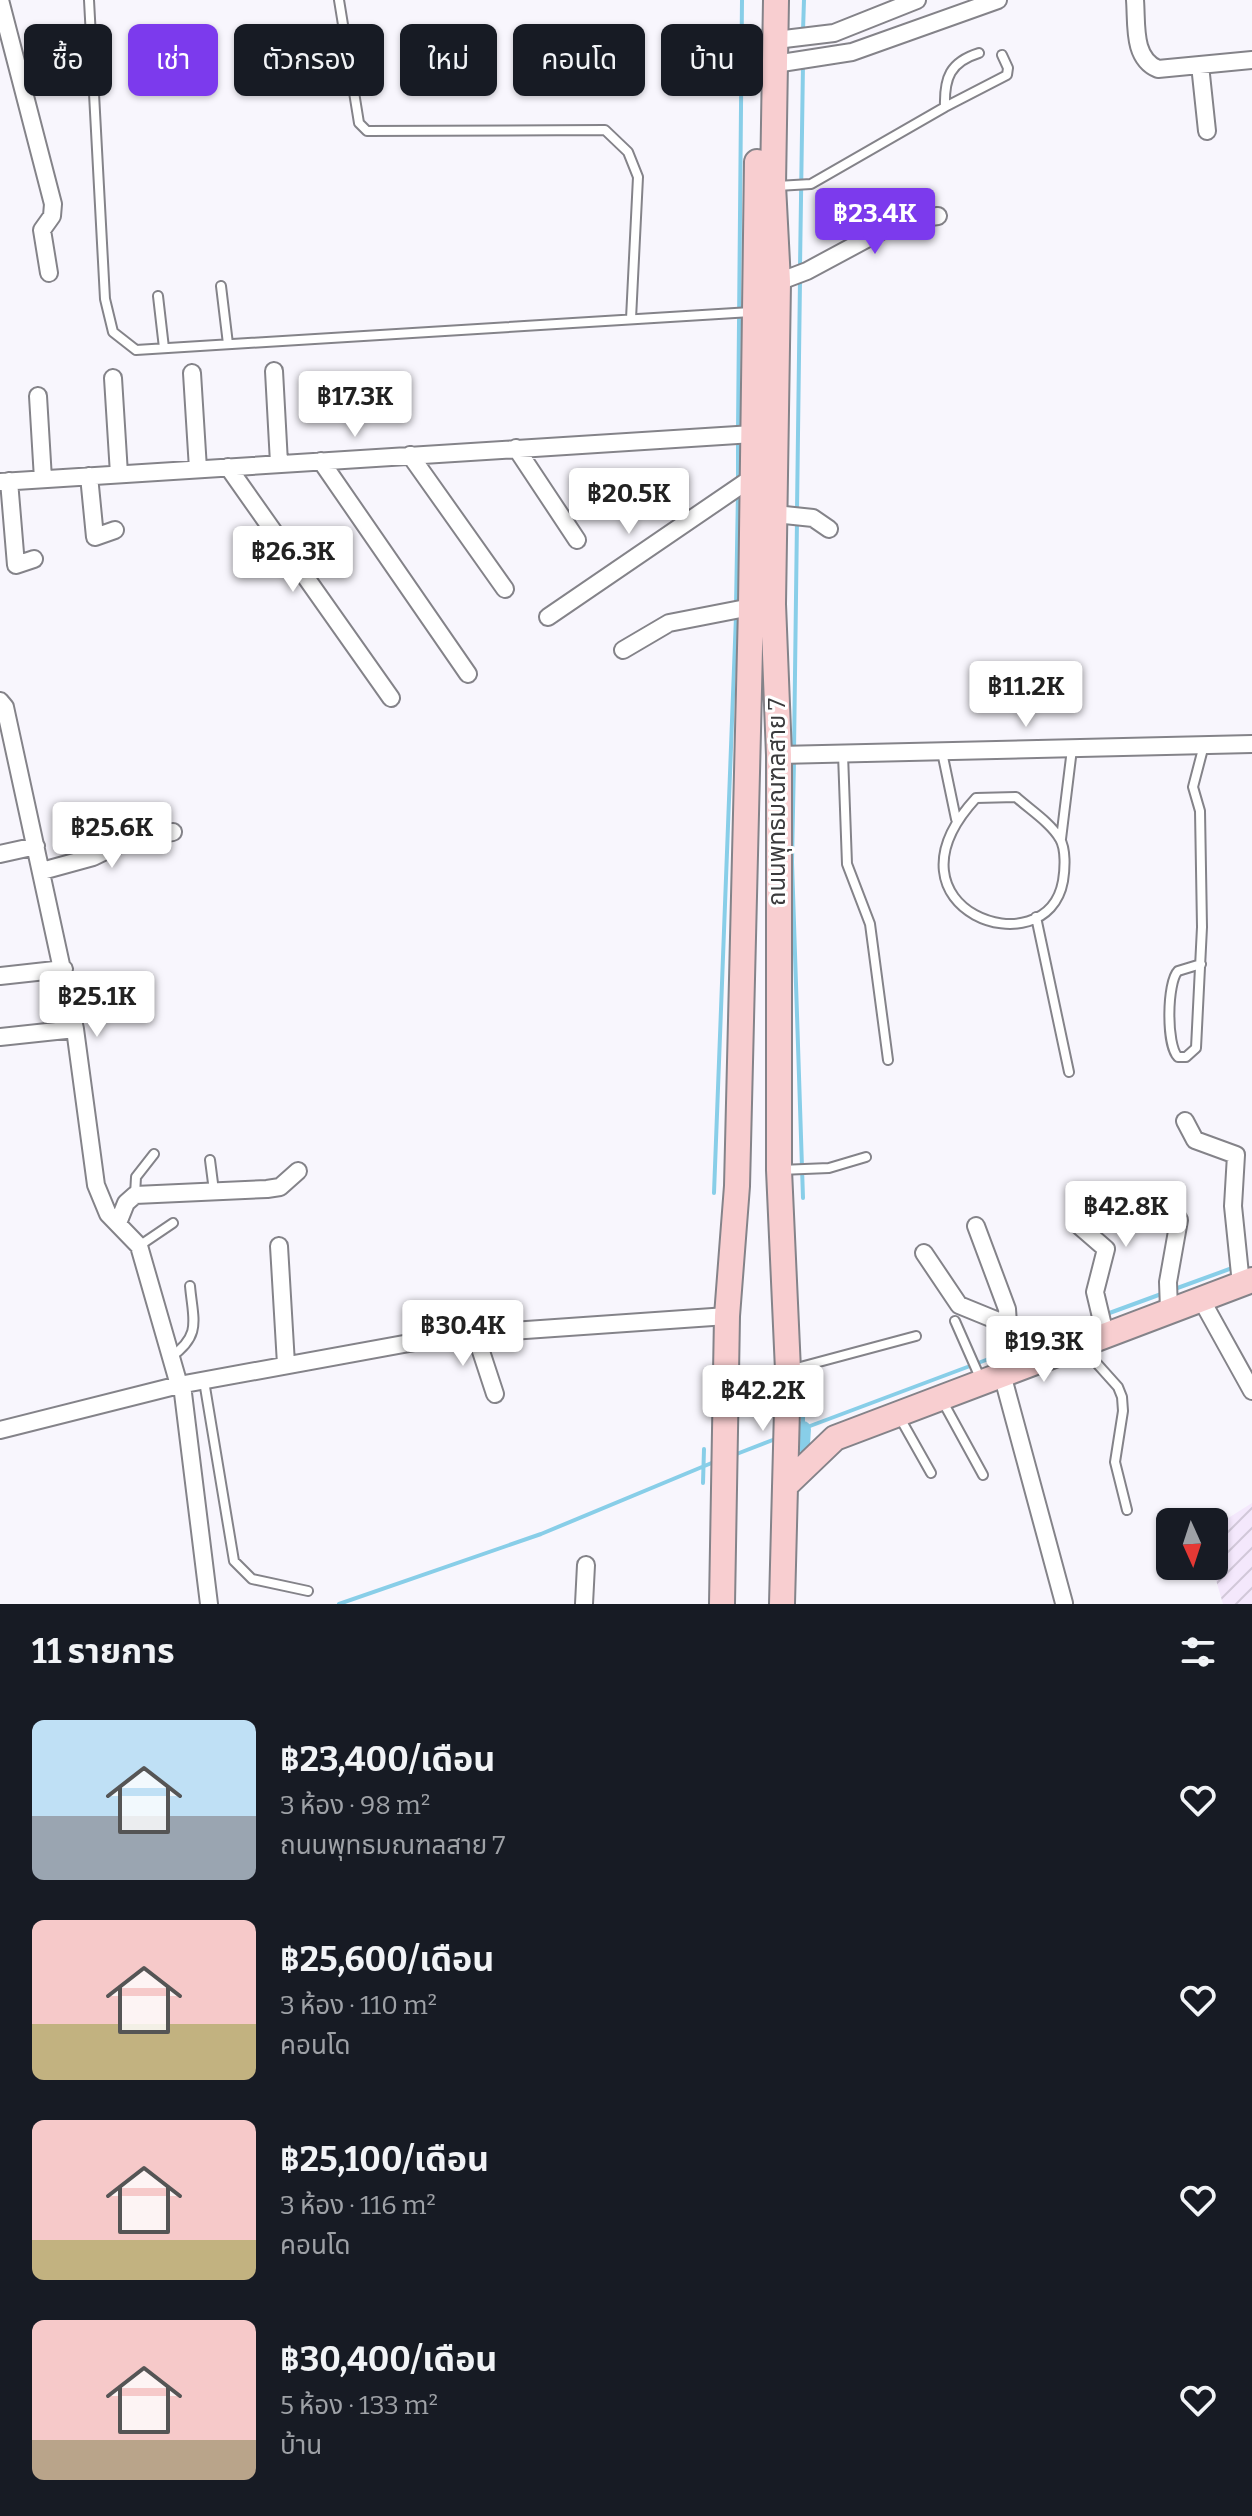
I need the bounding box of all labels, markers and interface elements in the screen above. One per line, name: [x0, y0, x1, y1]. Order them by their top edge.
chip: ซื้อ: [24, 24, 112, 96]
chip: เช่า: [128, 24, 218, 96]
chip: ตัวกรอง: [234, 24, 384, 96]
chip: ใหม่: [400, 24, 497, 96]
chip: คอนโด: [513, 24, 645, 96]
chip: บ้าน: [661, 24, 763, 96]
pin: ฿23.4K: [810, 188, 940, 256]
text: ฿23.4K: [833, 198, 917, 229]
pin: ฿17.3K: [290, 371, 420, 439]
text: ฿17.3K: [317, 381, 393, 412]
pin: ฿20.5K: [564, 468, 694, 536]
text: ฿20.5K: [587, 478, 671, 509]
pin: ฿26.3K: [228, 526, 358, 594]
text: ฿26.3K: [251, 536, 335, 567]
pin: ฿11.2K: [961, 661, 1091, 729]
text: ฿11.2K: [987, 671, 1065, 702]
street label: ถนนพุทธมณฑลสาย 7: [763, 698, 792, 906]
pin: ฿25.6K: [47, 802, 177, 870]
text: ฿25.6K: [70, 812, 154, 843]
pin: ฿25.1K: [32, 971, 162, 1039]
text: ฿25.1K: [57, 981, 137, 1012]
pin: ฿42.8K: [1061, 1181, 1191, 1249]
text: ฿42.8K: [1083, 1191, 1169, 1222]
pin: ฿30.4K: [398, 1300, 528, 1368]
text: ฿30.4K: [420, 1310, 506, 1341]
pin: ฿19.3K: [979, 1316, 1109, 1384]
text: ฿19.3K: [1004, 1326, 1084, 1357]
pin: ฿42.2K: [698, 1365, 828, 1433]
text: ฿42.2K: [720, 1375, 806, 1406]
north arrow: [1156, 1508, 1228, 1580]
map controls: [1156, 1508, 1228, 1580]
icon: filters: [1176, 1630, 1220, 1674]
text: 11 รายการ: [32, 1631, 175, 1672]
text: ฿23,400/เดือน: [280, 1739, 495, 1780]
icon: home: [96, 1752, 192, 1848]
icon: heart: [1176, 1778, 1220, 1822]
text: 3 ห้อง · 98 m²: [280, 1790, 430, 1821]
text: ถนนพุทธมณฑลสาย 7: [280, 1830, 505, 1861]
text: ฿25,600/เดือน: [280, 1939, 494, 1980]
icon: home: [96, 1952, 192, 2048]
icon: heart: [1176, 1978, 1220, 2022]
text: 3 ห้อง · 110 m²: [280, 1990, 437, 2021]
text: คอนโด: [280, 2030, 351, 2061]
text: ฿25,100/เดือน: [280, 2139, 489, 2180]
icon: home: [96, 2152, 192, 2248]
icon: heart: [1176, 2178, 1220, 2222]
text: 3 ห้อง · 116 m²: [280, 2190, 436, 2221]
text: คอนโด: [280, 2230, 351, 2261]
text: ฿30,400/เดือน: [280, 2339, 497, 2380]
icon: home: [96, 2352, 192, 2448]
icon: heart: [1176, 2378, 1220, 2422]
text: 5 ห้อง · 133 m²: [280, 2390, 438, 2421]
text: บ้าน: [280, 2430, 322, 2461]

